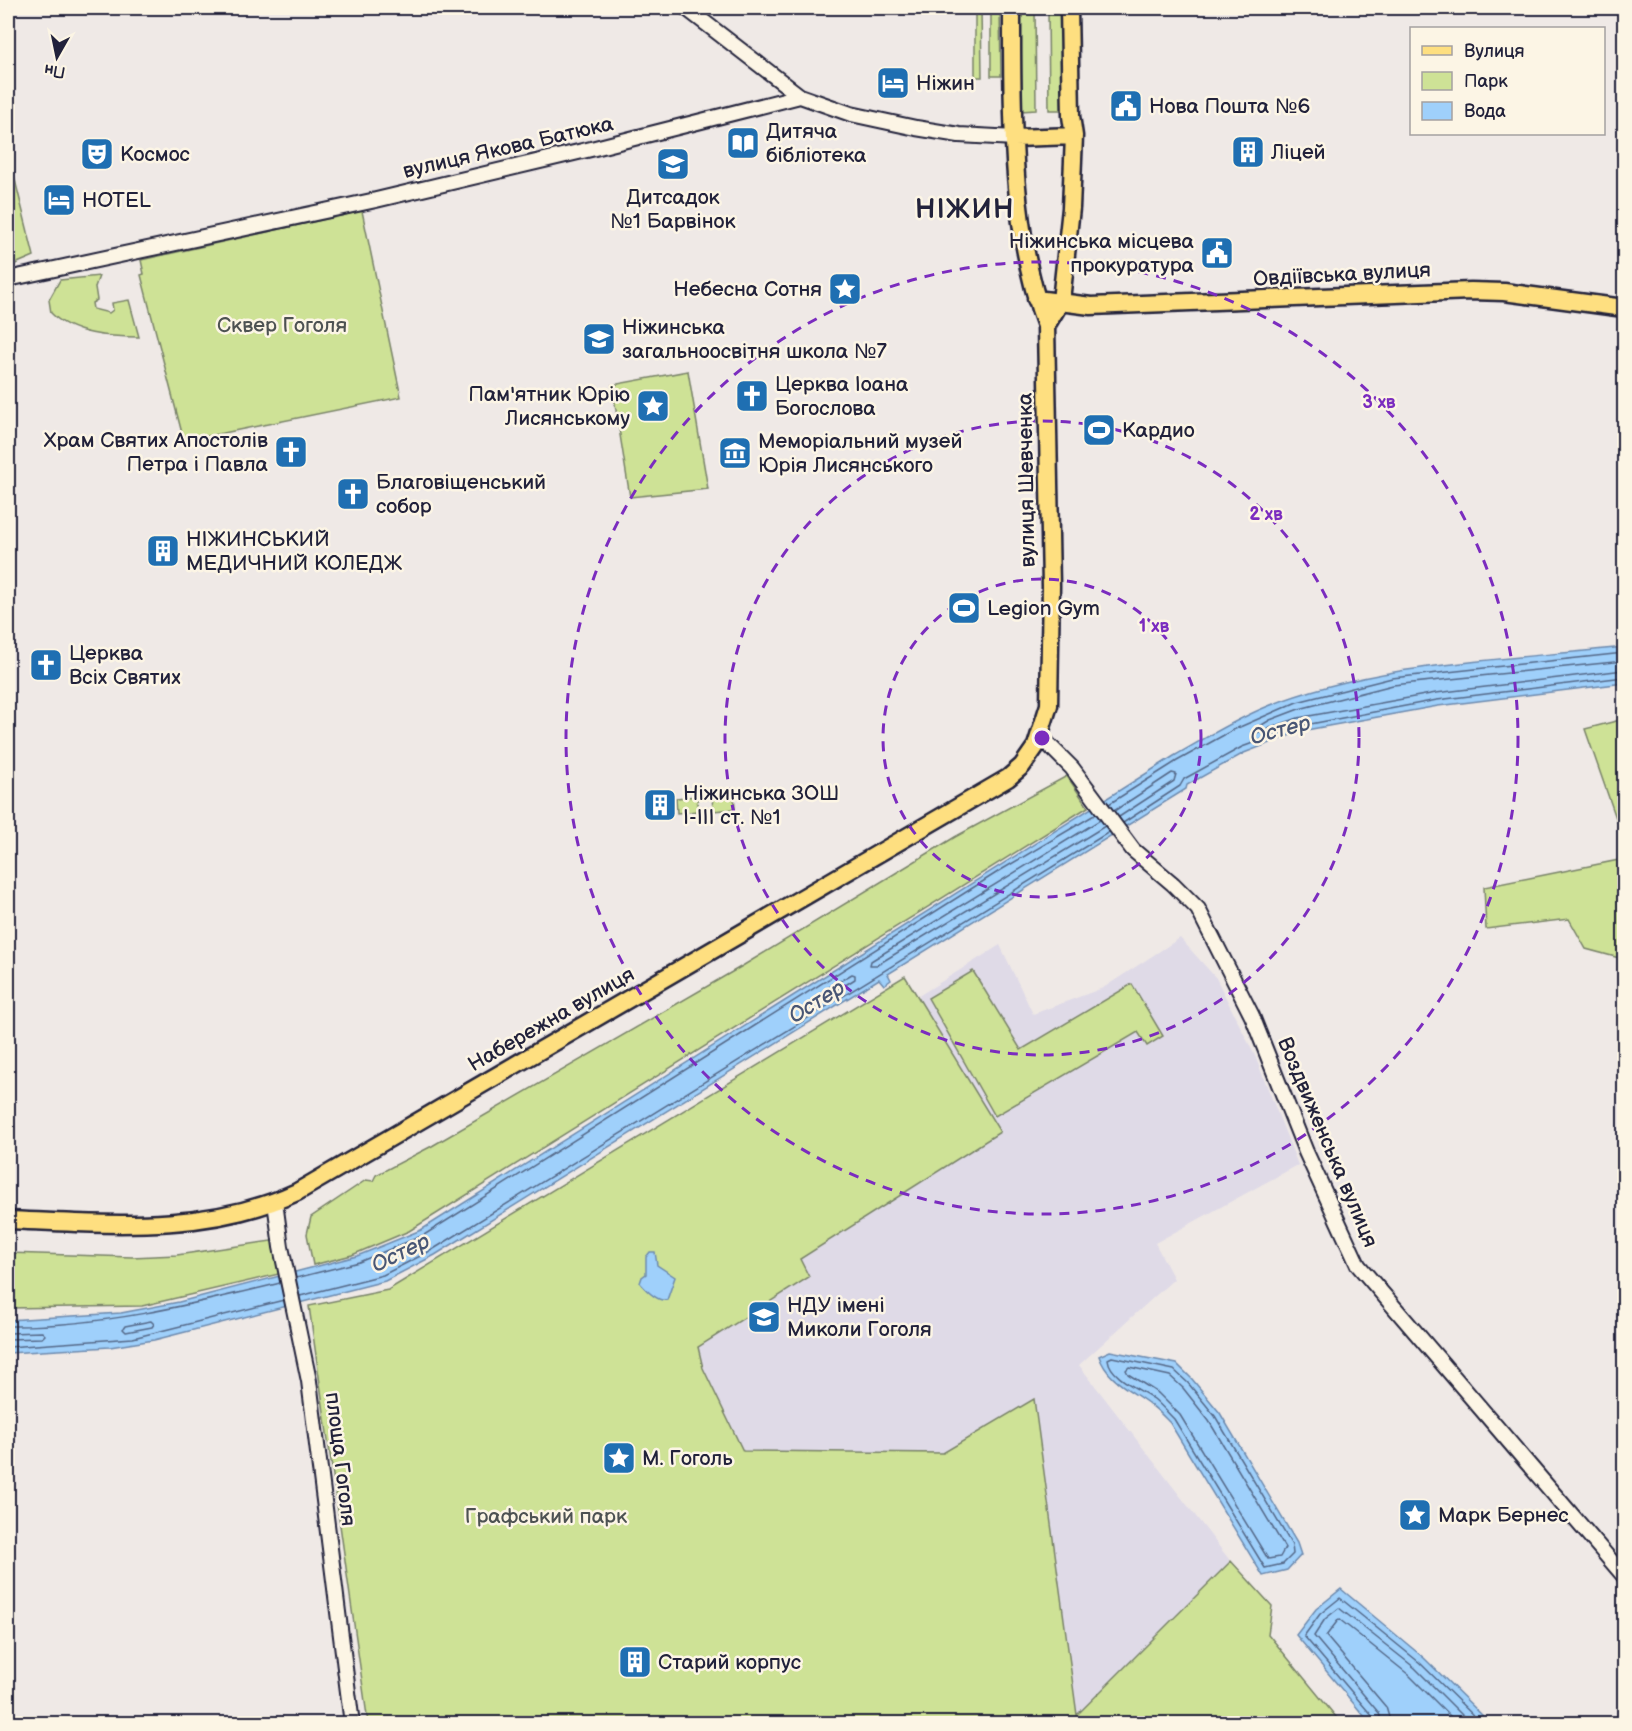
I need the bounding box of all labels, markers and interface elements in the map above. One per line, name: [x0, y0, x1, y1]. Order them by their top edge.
north arrow: [27, 27, 87, 87]
legend: [1410, 27, 1605, 135]
text: Вулиця: [1464, 41, 1525, 62]
text: Пн: [43, 59, 67, 81]
hotel icon: Ніжин: [875, 65, 911, 101]
place label: Ніжин: [916, 71, 975, 96]
text: Парк: [1464, 71, 1508, 92]
public building icon: Нова Пошта №6: [1108, 88, 1144, 124]
place label: Нова Пошта №6: [1149, 94, 1310, 119]
text: Вода: [1464, 101, 1506, 122]
street label: вулиця Якова Батюка: [400, 111, 616, 184]
place label: Дитяча бібліотека: [766, 119, 867, 168]
library icon: Дитяча бібліотека: [725, 125, 761, 161]
building icon: Ліцей: [1230, 134, 1266, 170]
theatre icon: Космос: [79, 136, 115, 172]
place label: Ліцей: [1270, 140, 1326, 165]
place label: Космос: [120, 142, 190, 167]
school or university icon: Дитсадок №1 Барвінок: [655, 146, 691, 182]
hotel icon: HOTEL: [41, 182, 77, 218]
place label: Дитсадок №1 Барвінок: [610, 185, 736, 234]
place label: HOTEL: [82, 188, 151, 213]
district label: НІЖИН: [915, 194, 1015, 226]
place label: Ніжинська місцева прокуратура: [1009, 229, 1195, 278]
public building icon: Ніжинська місцева прокуратура: [1199, 235, 1235, 271]
street label: Овдіївська вулиця: [1253, 257, 1432, 292]
place icon: Небесна Сотня: [827, 271, 863, 307]
place label: Небесна Сотня: [673, 277, 822, 302]
park label: Сквер Гоголя: [217, 313, 347, 338]
place label: Ніжинська загальноосвітня школа №7: [622, 315, 887, 364]
school or university icon: Ніжинська загальноосвітня школа №7: [581, 321, 617, 357]
place label: Церква Іоана Богослова: [775, 372, 909, 421]
church icon: Церква Іоана Богослова: [734, 378, 770, 414]
place label: Пам'ятник Юрію Лисянському: [468, 382, 630, 431]
place icon: Пам'ятник Юрію Лисянському: [635, 388, 671, 424]
street label: вулиця Шевченка: [1012, 392, 1041, 568]
text: 3 хв: [1362, 392, 1396, 413]
sports icon: Кардио: [1081, 412, 1117, 448]
place label: Кардио: [1122, 418, 1195, 443]
place label: Храм Святих Апостолів Петра і Павла: [44, 428, 269, 477]
place label: Меморіальний музей Юрія Лисянського: [758, 429, 962, 478]
church icon: Храм Святих Апостолів Петра і Павла: [273, 434, 309, 470]
museum icon: Меморіальний музей Юрія Лисянського: [717, 435, 753, 471]
place label: Благовіщенський собор: [376, 470, 546, 519]
church icon: Благовіщенський собор: [335, 476, 371, 512]
text: 2 хв: [1249, 504, 1283, 525]
place label: НІЖИНСЬКИЙ МЕДИЧНИЙ КОЛЕДЖ: [186, 527, 403, 576]
building icon: НІЖИНСЬКИЙ МЕДИЧНИЙ КОЛЕДЖ: [145, 533, 181, 569]
sports icon: Legion Gym: [946, 590, 982, 626]
place label: Legion Gym: [987, 596, 1100, 621]
text: 1 хв: [1139, 616, 1169, 637]
place label: Церква Всіх Святих: [69, 641, 181, 690]
church icon: Церква Всіх Святих: [28, 647, 64, 683]
water label: Остер: [1247, 709, 1314, 751]
centre of rings: [1032, 728, 1052, 748]
place label: Ніжинська ЗОШ І-ІІІ ст. №1: [683, 781, 839, 830]
building icon: Ніжинська ЗОШ І-ІІІ ст. №1: [642, 787, 678, 823]
street label: Набережна вулиця: [464, 962, 639, 1077]
water label: Остер: [784, 975, 850, 1030]
street label: Воздвиженська вулиця: [1272, 1033, 1383, 1251]
water label: Остер: [367, 1228, 434, 1279]
place label: НДУ імені Миколи Гоголя: [787, 1293, 932, 1342]
school or university icon: НДУ імені Миколи Гоголя: [746, 1299, 782, 1335]
street label: площа Гоголя: [320, 1391, 361, 1528]
place icon: М. Гоголь: [601, 1440, 637, 1476]
place label: М. Гоголь: [642, 1446, 733, 1471]
place icon: Марк Бернес: [1397, 1497, 1433, 1533]
place label: Марк Бернес: [1438, 1503, 1569, 1528]
park label: Графський парк: [465, 1504, 627, 1529]
building icon: Старий корпус: [617, 1644, 653, 1680]
place label: Старий корпус: [658, 1650, 801, 1675]

